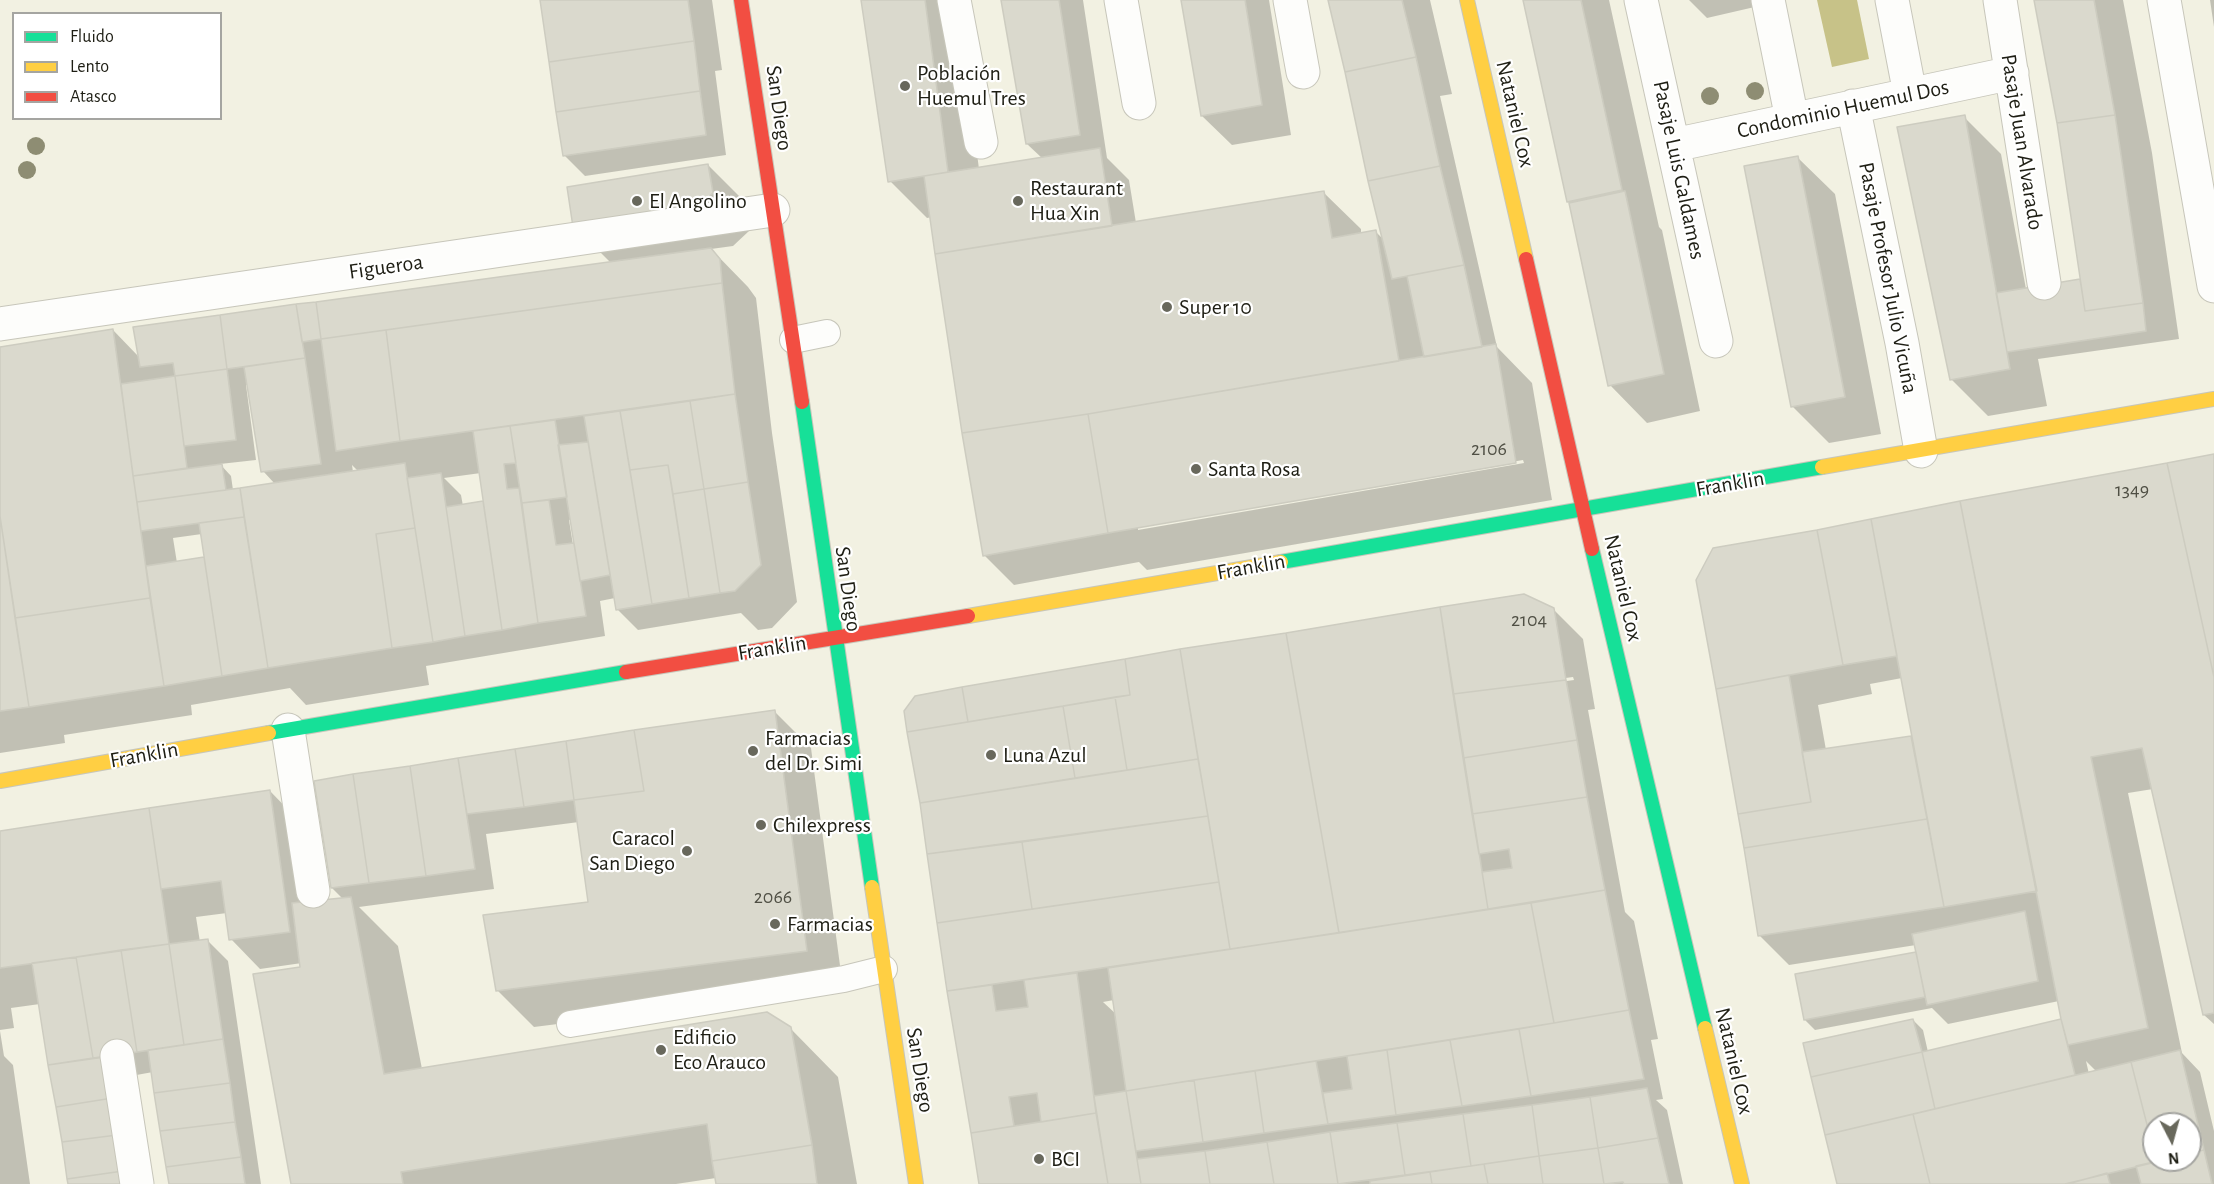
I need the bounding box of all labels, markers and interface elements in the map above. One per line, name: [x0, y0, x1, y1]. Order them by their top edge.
legend: [12, 12, 222, 120]
text: Fluido: [70, 28, 114, 46]
street label: Pasaje Juan Alvarado: [1995, 52, 2049, 232]
text: Lento: [70, 58, 109, 76]
street label: Nataniel Cox: [1490, 58, 1540, 170]
place label: Población Huemul Tres: [917, 60, 1026, 112]
street label: San Diego: [760, 64, 798, 152]
street label: Condominio Huemul Dos: [1735, 74, 1951, 144]
street label: Pasaje Luis Galdames: [1647, 78, 1711, 262]
marker: Población Huemul Tres: [898, 79, 912, 93]
text: Atasco: [70, 88, 117, 106]
street label: Pasaje Profesor Julio Vicuña: [1853, 160, 1923, 396]
place label: Restaurant Hua Xin: [1030, 175, 1123, 226]
place label: El Angolino: [649, 188, 747, 214]
marker: El Angolino: [630, 194, 644, 208]
marker: Restaurant Hua Xin: [1011, 194, 1025, 208]
street label: Figueroa: [347, 249, 425, 285]
place label: Super 10: [1179, 294, 1252, 320]
marker: Super 10: [1160, 300, 1174, 314]
house number: 2106: [1471, 437, 1507, 461]
place label: Santa Rosa: [1208, 456, 1301, 482]
marker: Santa Rosa: [1189, 462, 1203, 476]
street label: Franklin: [1694, 465, 1766, 503]
house number: 1349: [2115, 478, 2149, 502]
street label: Nataniel Cox: [1598, 532, 1648, 644]
street label: San Diego: [829, 545, 867, 633]
street label: Franklin: [1215, 548, 1287, 586]
house number: 2104: [1511, 608, 1547, 632]
street label: Franklin: [736, 630, 808, 666]
place label: Farmacias del Dr. Simi: [765, 725, 862, 776]
street label: Franklin: [108, 736, 180, 774]
place label: Luna Azul: [1003, 742, 1087, 768]
marker: Farmacias del Dr. Simi: [746, 744, 760, 758]
marker: Luna Azul: [984, 748, 998, 762]
place label: Chilexpress: [773, 812, 871, 838]
marker: Chilexpress: [754, 818, 768, 832]
place label: Caracol San Diego: [589, 825, 675, 876]
marker: Caracol San Diego: [680, 844, 694, 858]
house number: 2066: [754, 885, 792, 909]
place label: Farmacias: [787, 911, 873, 937]
marker: Farmacias: [768, 917, 782, 931]
street label: Nataniel Cox: [1709, 1005, 1759, 1117]
place label: Edificio Eco Arauco: [673, 1024, 766, 1076]
street label: San Diego: [900, 1026, 940, 1114]
marker: Edificio Eco Arauco: [654, 1043, 668, 1057]
north arrow: [2142, 1112, 2202, 1172]
place label: BCI: [1051, 1146, 1080, 1172]
text: N: [2167, 1149, 2180, 1166]
marker: BCI: [1032, 1152, 1046, 1166]

